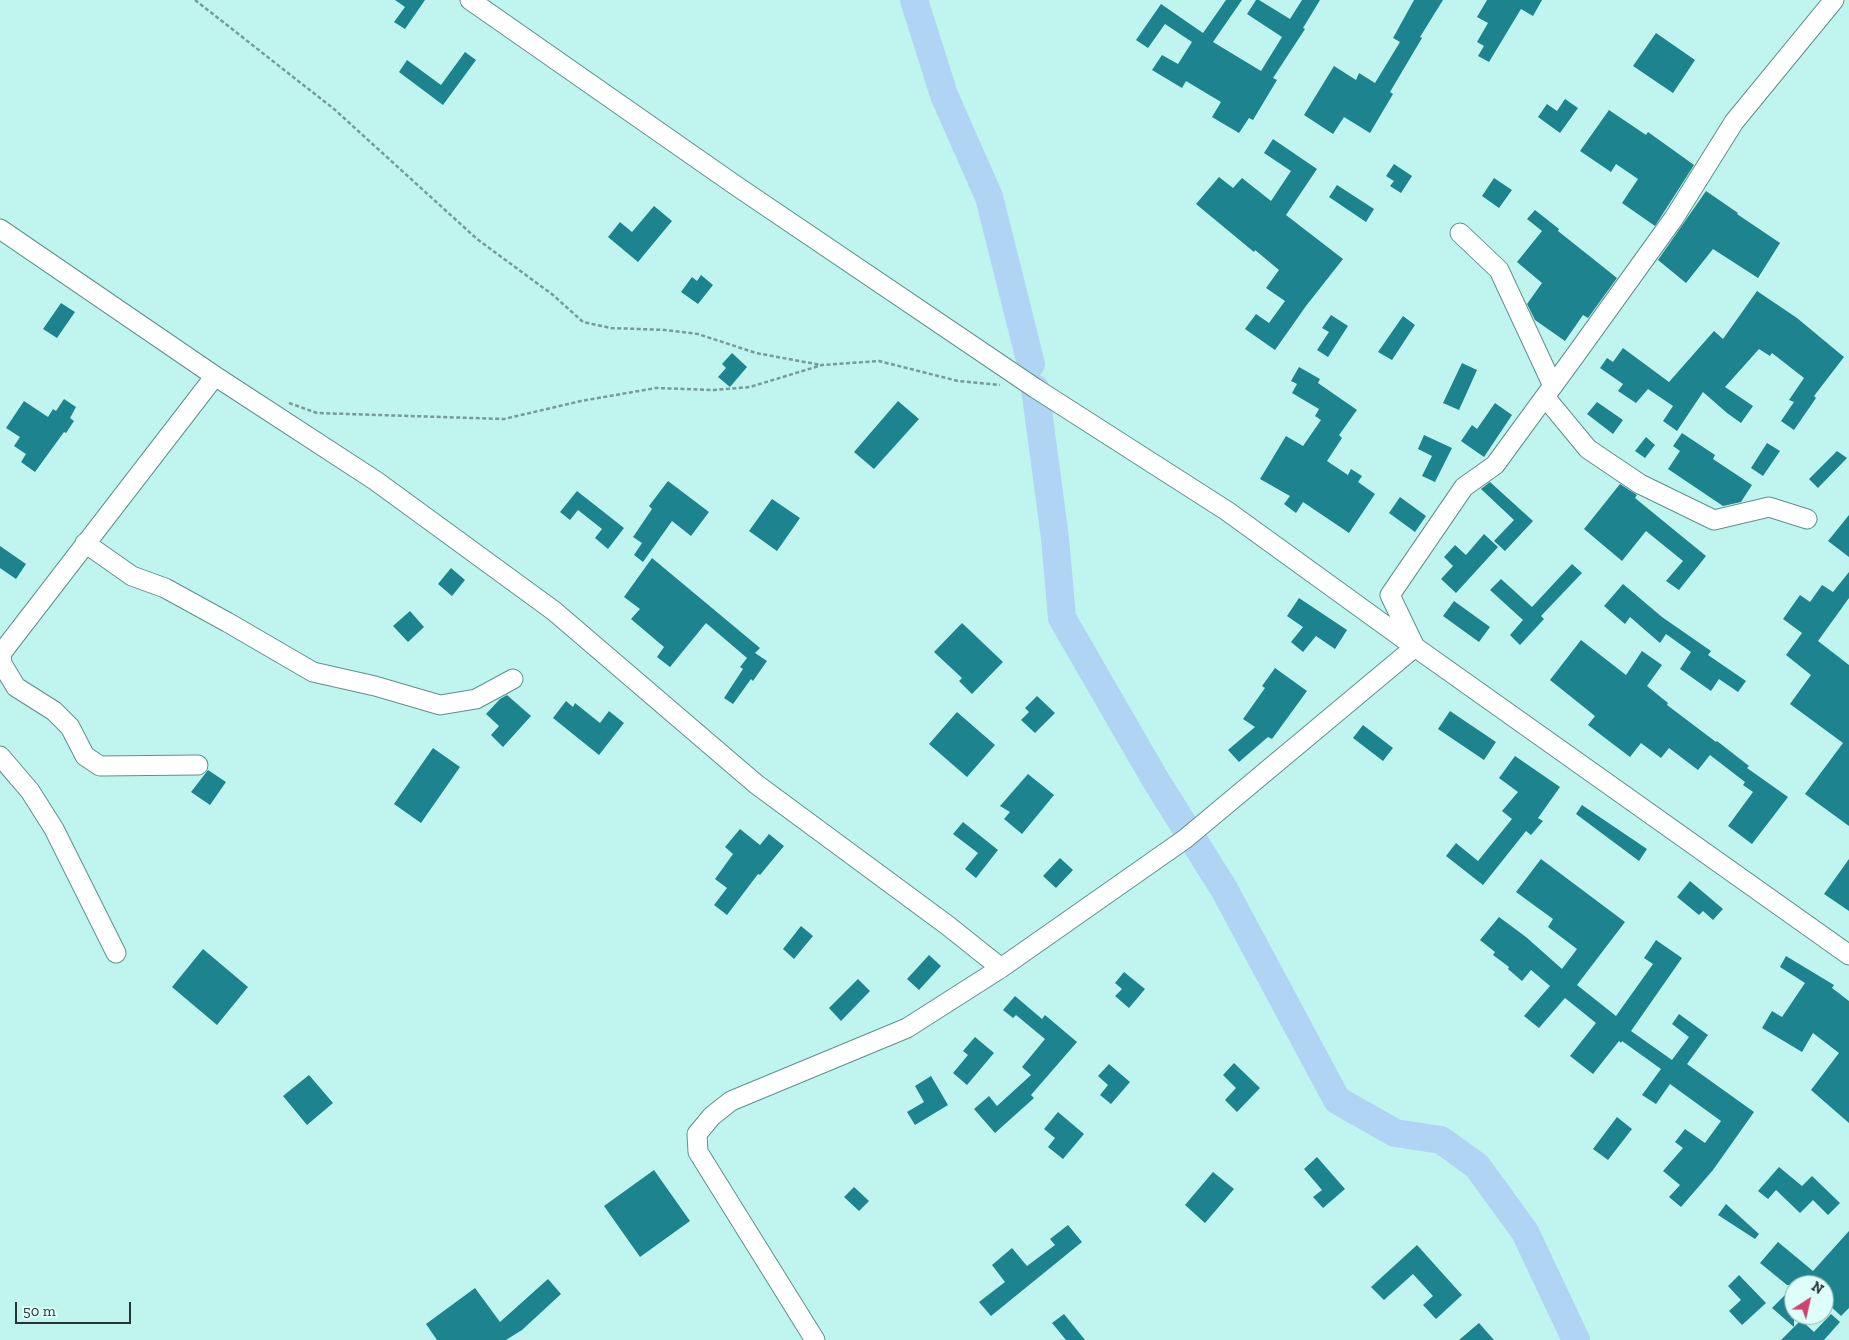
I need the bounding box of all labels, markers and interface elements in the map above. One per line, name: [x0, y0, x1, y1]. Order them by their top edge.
north arrow: [1784, 1275, 1834, 1325]
text: N: [1808, 1278, 1827, 1298]
scale bar: [18, 1292, 134, 1324]
text: 50 m: [23, 1302, 56, 1320]

